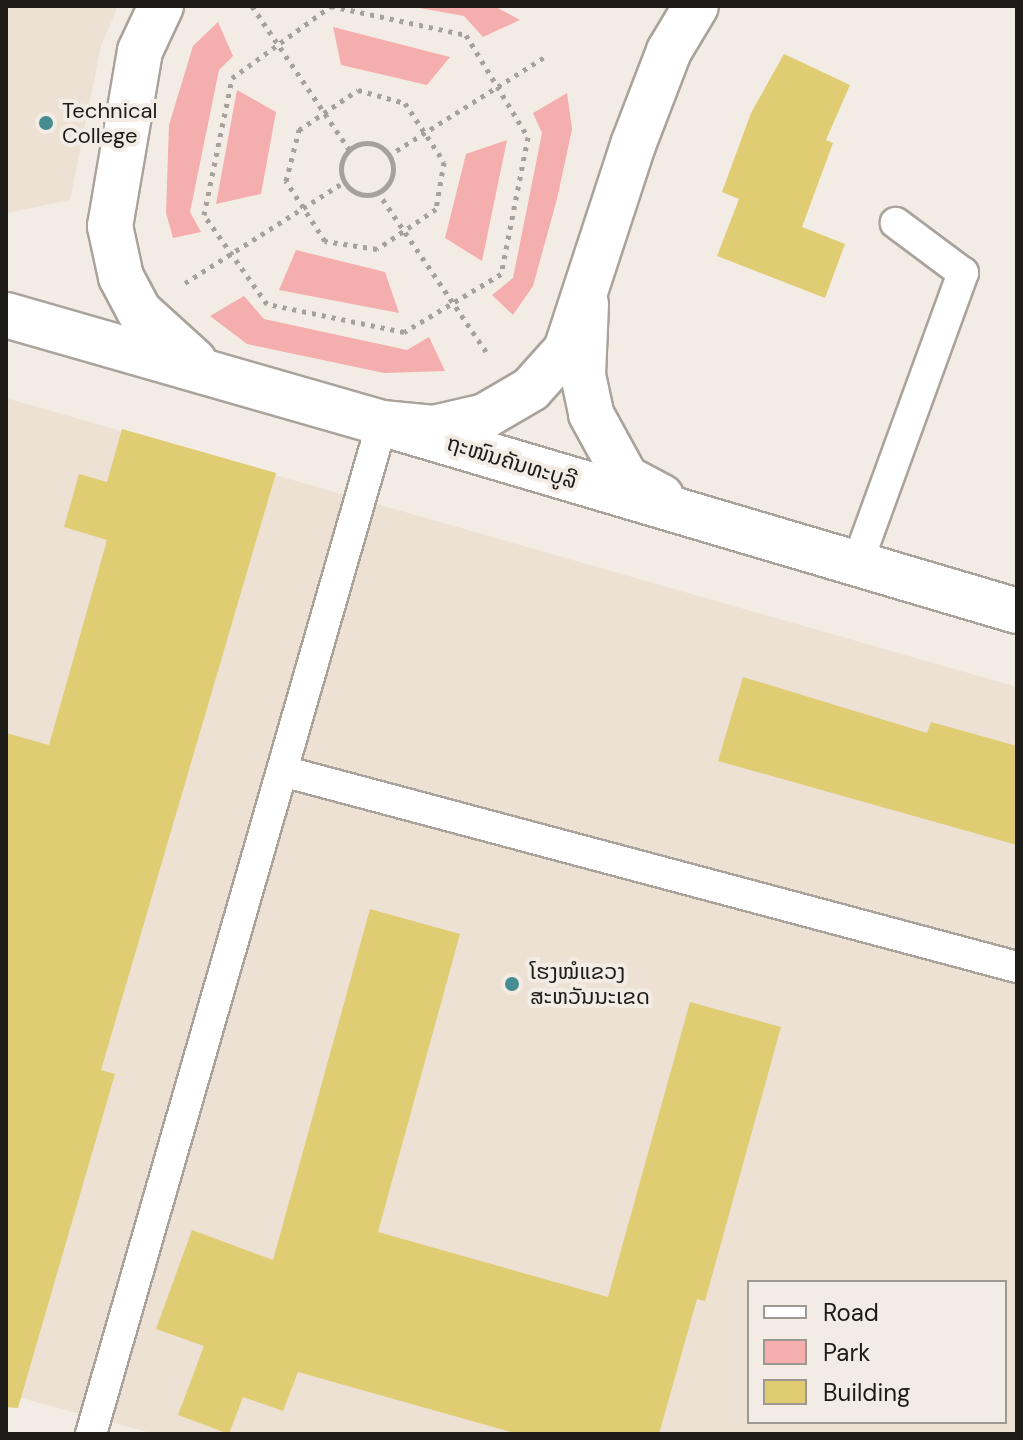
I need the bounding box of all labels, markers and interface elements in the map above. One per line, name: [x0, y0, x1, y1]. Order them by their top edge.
place label: Technical College: [62, 97, 157, 148]
marker: Technical College: [37, 114, 55, 132]
street label: ຖະໜົນຄັນທະບູລີ: [444, 430, 580, 494]
place label: ໂຮງໝໍແຂວງ ສະຫວັນນະເຂດ: [530, 958, 650, 1010]
marker: ໂຮງໝໍແຂວງ ສະຫວັນນະເຂດ: [501, 973, 523, 995]
legend: [747, 1280, 1007, 1424]
text: Road: [823, 1297, 879, 1328]
text: Park: [823, 1337, 870, 1368]
text: Building: [823, 1377, 910, 1408]

